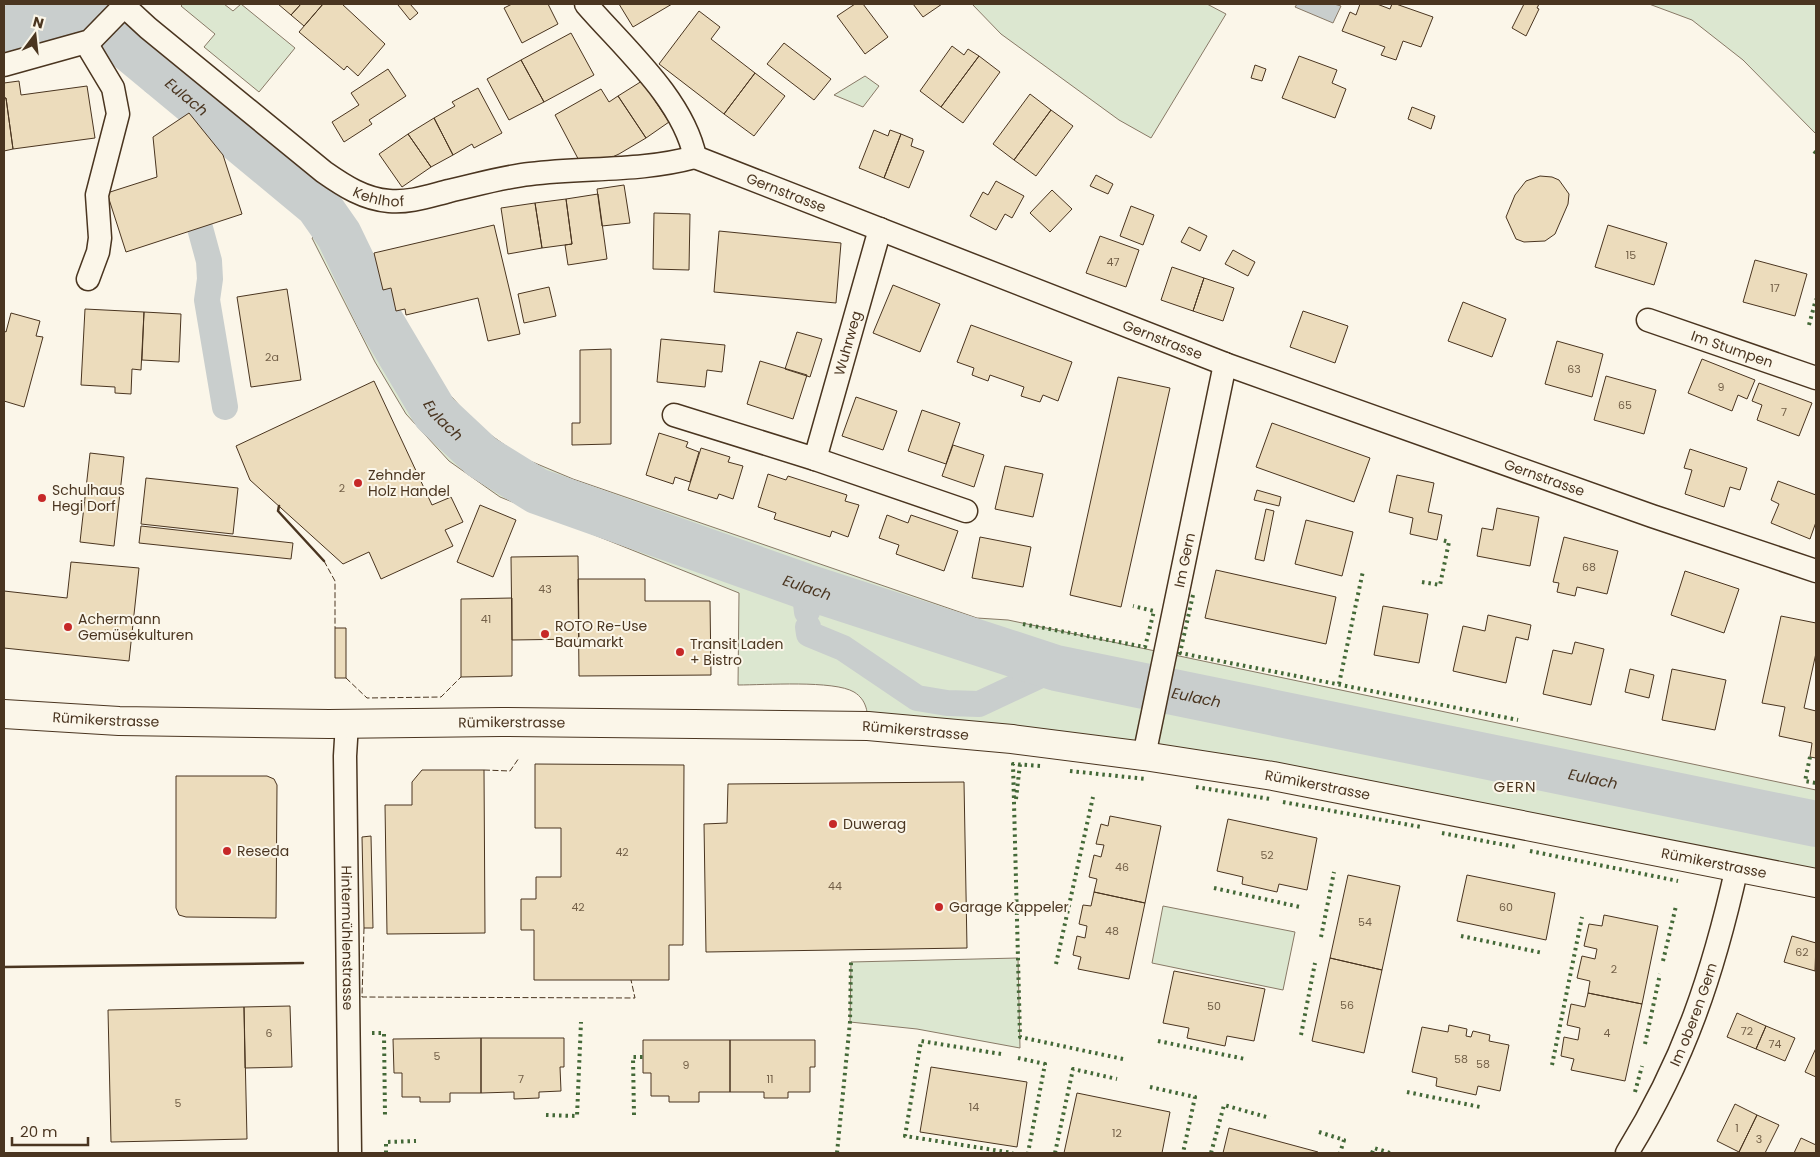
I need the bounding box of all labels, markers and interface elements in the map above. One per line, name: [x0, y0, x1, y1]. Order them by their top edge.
north arrow: [10, 10, 60, 60]
text: N: [31, 11, 46, 33]
water label: Eulach: [161, 72, 213, 120]
street label: Gernstrasse: [743, 168, 829, 217]
street label: Kehlhof: [350, 182, 405, 211]
house number: 15: [1626, 247, 1636, 263]
house number: 47: [1107, 254, 1119, 270]
house number: 17: [1770, 280, 1780, 296]
street label: Wuhrweg: [829, 309, 866, 378]
street label: Gernstrasse: [1120, 315, 1206, 364]
street label: Im Stumpen: [1688, 326, 1776, 372]
house number: 2a: [265, 349, 279, 365]
house number: 63: [1567, 361, 1581, 377]
house number: 9: [1718, 379, 1725, 395]
water label: Eulach: [419, 395, 468, 445]
house number: 65: [1618, 397, 1632, 413]
house number: 7: [1781, 404, 1787, 420]
street label: Gernstrasse: [1501, 454, 1588, 501]
place label: Zehnder Holz Handel: [368, 465, 450, 501]
marker: Zehnder Holz Handel: [352, 477, 364, 489]
place label: Schulhaus Hegi Dorf: [52, 480, 125, 516]
house number: 2: [339, 480, 345, 496]
marker: Schulhaus Hegi Dorf: [36, 492, 48, 504]
street label: Im Gern: [1169, 531, 1200, 589]
house number: 68: [1582, 559, 1596, 575]
water label: Eulach: [780, 569, 834, 605]
house number: 43: [538, 581, 552, 597]
place label: Achermann Gemüsekulturen: [78, 609, 193, 645]
house number: 41: [481, 611, 491, 627]
place label: ROTO Re-Use Baumarkt: [555, 616, 647, 652]
marker: Achermann Gemüsekulturen: [62, 621, 74, 633]
marker: ROTO Re-Use Baumarkt: [539, 628, 551, 640]
place label: Transit Laden + Bistro: [690, 634, 783, 670]
marker: Transit Laden + Bistro: [674, 646, 686, 658]
water label: Eulach: [1170, 682, 1223, 712]
street label: Rümikerstrasse: [52, 707, 160, 732]
street label: Rümikerstrasse: [458, 712, 566, 733]
street label: Rümikerstrasse: [862, 716, 970, 745]
water label: Eulach: [1567, 763, 1620, 794]
street label: Rümikerstrasse: [1264, 765, 1372, 805]
district label: GERN: [1493, 776, 1537, 797]
place label: Duwerag: [843, 814, 906, 834]
marker: Duwerag: [827, 818, 839, 830]
place label: Reseda: [237, 841, 289, 861]
street label: Rümikerstrasse: [1660, 843, 1769, 883]
house number: 42: [615, 844, 629, 860]
marker: Reseda: [221, 845, 233, 857]
house number: 52: [1260, 847, 1274, 863]
house number: 46: [1115, 859, 1129, 875]
street label: Hintermühlenstrasse: [336, 865, 358, 1011]
house number: 44: [828, 878, 842, 894]
place label: Garage Kappeler: [949, 897, 1069, 917]
house number: 42: [571, 899, 585, 915]
house number: 60: [1499, 899, 1513, 915]
marker: Garage Kappeler: [933, 901, 945, 913]
house number: 54: [1358, 914, 1372, 930]
house number: 48: [1105, 923, 1119, 939]
house number: 62: [1795, 944, 1809, 960]
street label: Im oberen Gern: [1665, 960, 1722, 1069]
house number: 2: [1611, 961, 1617, 977]
house number: 56: [1340, 997, 1354, 1013]
house number: 50: [1207, 998, 1221, 1014]
house number: 72: [1741, 1023, 1753, 1039]
house number: 6: [266, 1025, 273, 1041]
house number: 4: [1604, 1025, 1611, 1041]
house number: 74: [1769, 1036, 1782, 1052]
house number: 5: [434, 1048, 441, 1064]
house number: 58: [1454, 1051, 1468, 1067]
house number: 58: [1476, 1056, 1490, 1072]
house number: 9: [683, 1057, 690, 1073]
house number: 7: [518, 1071, 524, 1087]
house number: 11: [766, 1071, 774, 1087]
house number: 5: [175, 1095, 182, 1111]
house number: 14: [969, 1099, 979, 1115]
scale bar: [12, 1114, 89, 1146]
house number: 1: [1735, 1120, 1739, 1136]
text: 20 m: [20, 1121, 58, 1142]
house number: 12: [1112, 1125, 1122, 1141]
house number: 3: [1756, 1131, 1762, 1147]

